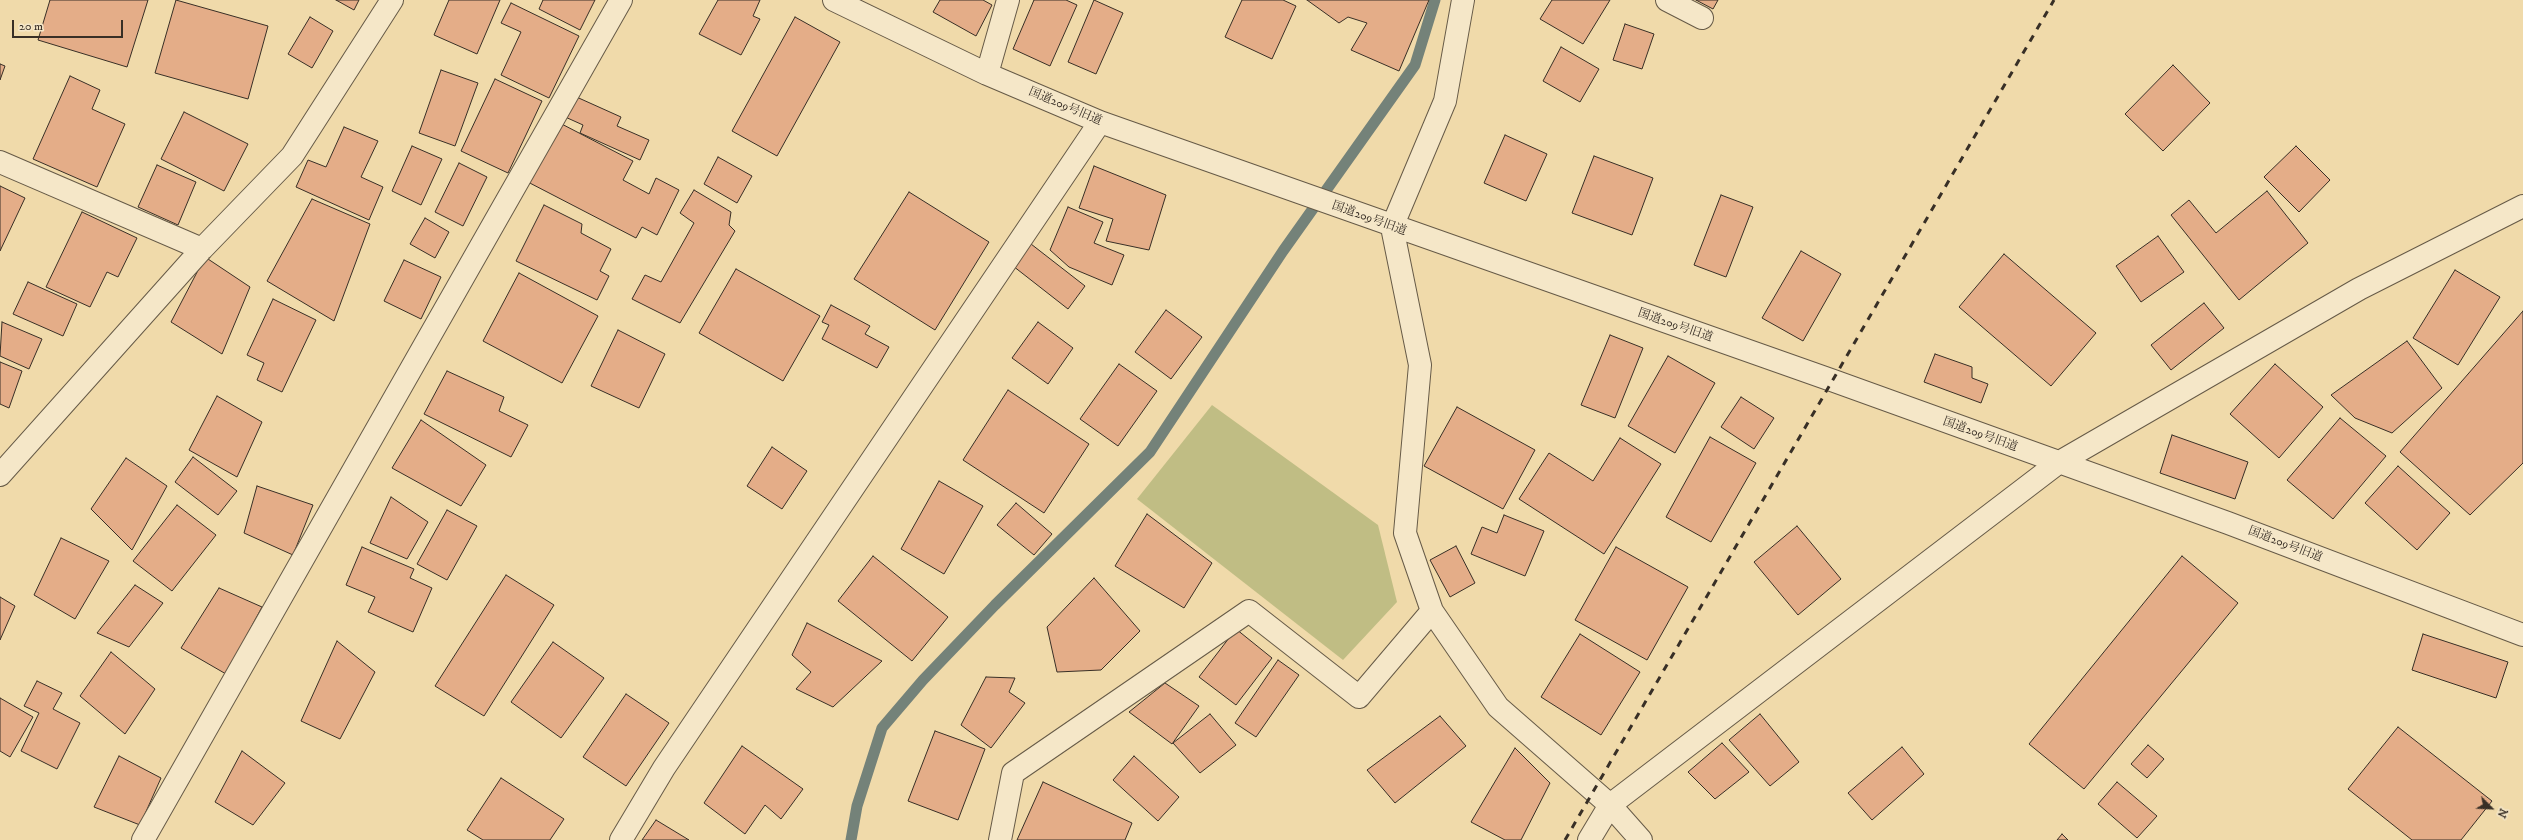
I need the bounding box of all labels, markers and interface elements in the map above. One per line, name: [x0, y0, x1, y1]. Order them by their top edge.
scale bar: [14, 12, 125, 38]
text: 20 m: [19, 19, 43, 34]
street label: 国道209号旧道: [1026, 85, 1104, 129]
street label: 国道209号旧道: [1330, 199, 1408, 239]
street label: 国道209号旧道: [1636, 306, 1714, 346]
street label: 国道209号旧道: [1941, 415, 2019, 455]
street label: 国道209号旧道: [2246, 524, 2324, 566]
north arrow: [2471, 788, 2511, 828]
text: N: [2494, 806, 2510, 820]

